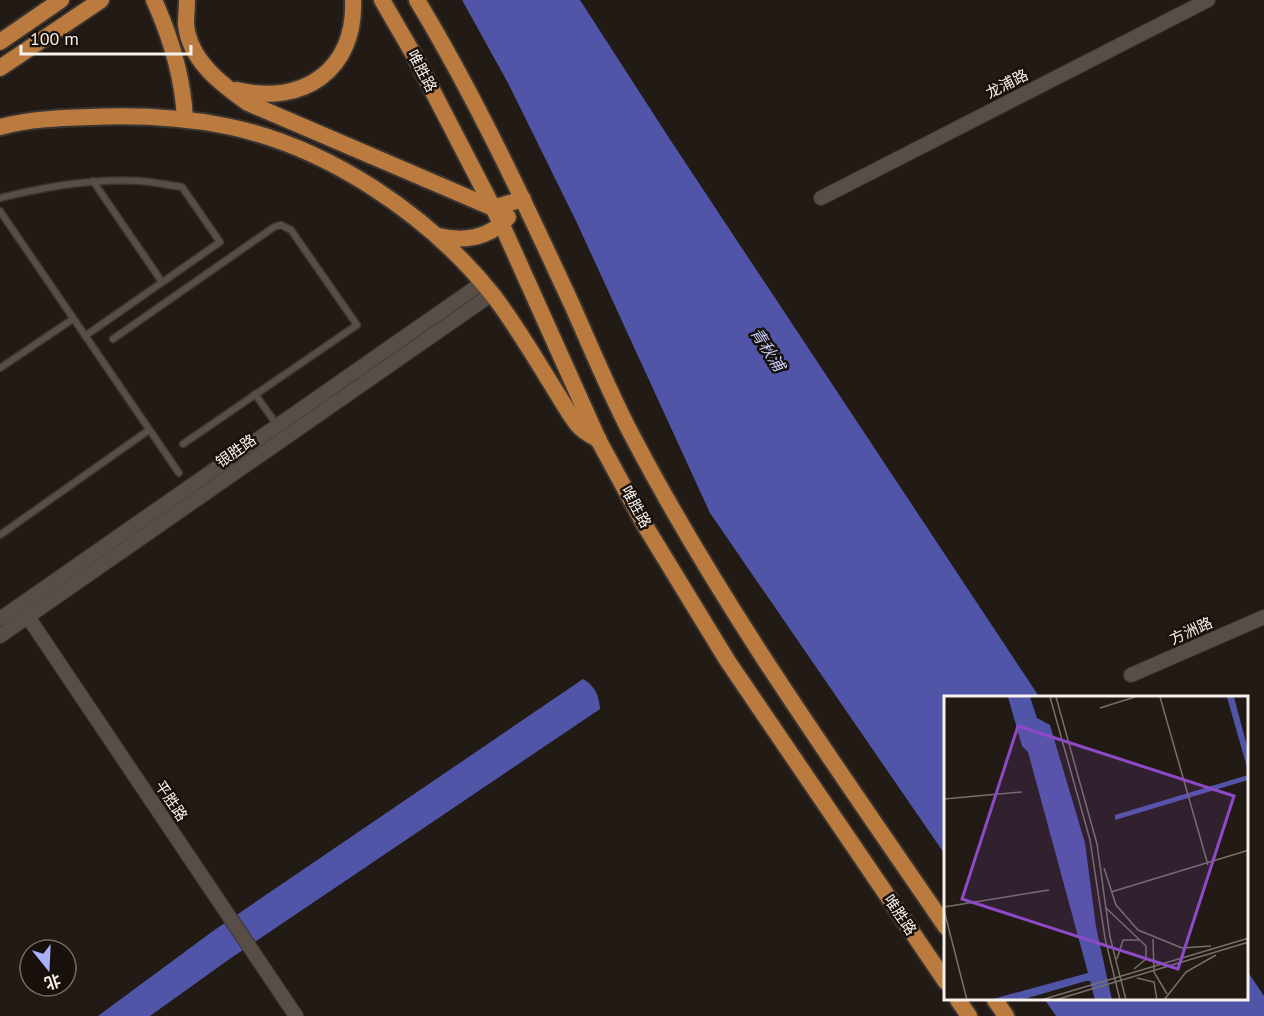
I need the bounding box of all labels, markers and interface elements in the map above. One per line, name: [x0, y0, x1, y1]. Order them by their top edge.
scale bar: [21, 18, 190, 56]
text: 100 m: [30, 27, 79, 50]
street label: 唯胜路: [403, 46, 441, 95]
street label: 龙浦路: [982, 65, 1031, 102]
water label: 青秋浦: [747, 323, 791, 377]
street label: 银胜路: [212, 430, 260, 471]
street label: 唯胜路: [617, 482, 656, 531]
street label: 方洲路: [1166, 613, 1215, 648]
inset map: [944, 696, 1249, 1001]
street label: 平胜路: [151, 777, 192, 825]
street label: 唯胜路: [880, 891, 921, 939]
north arrow: [18, 938, 78, 998]
text: 北: [42, 970, 63, 994]

